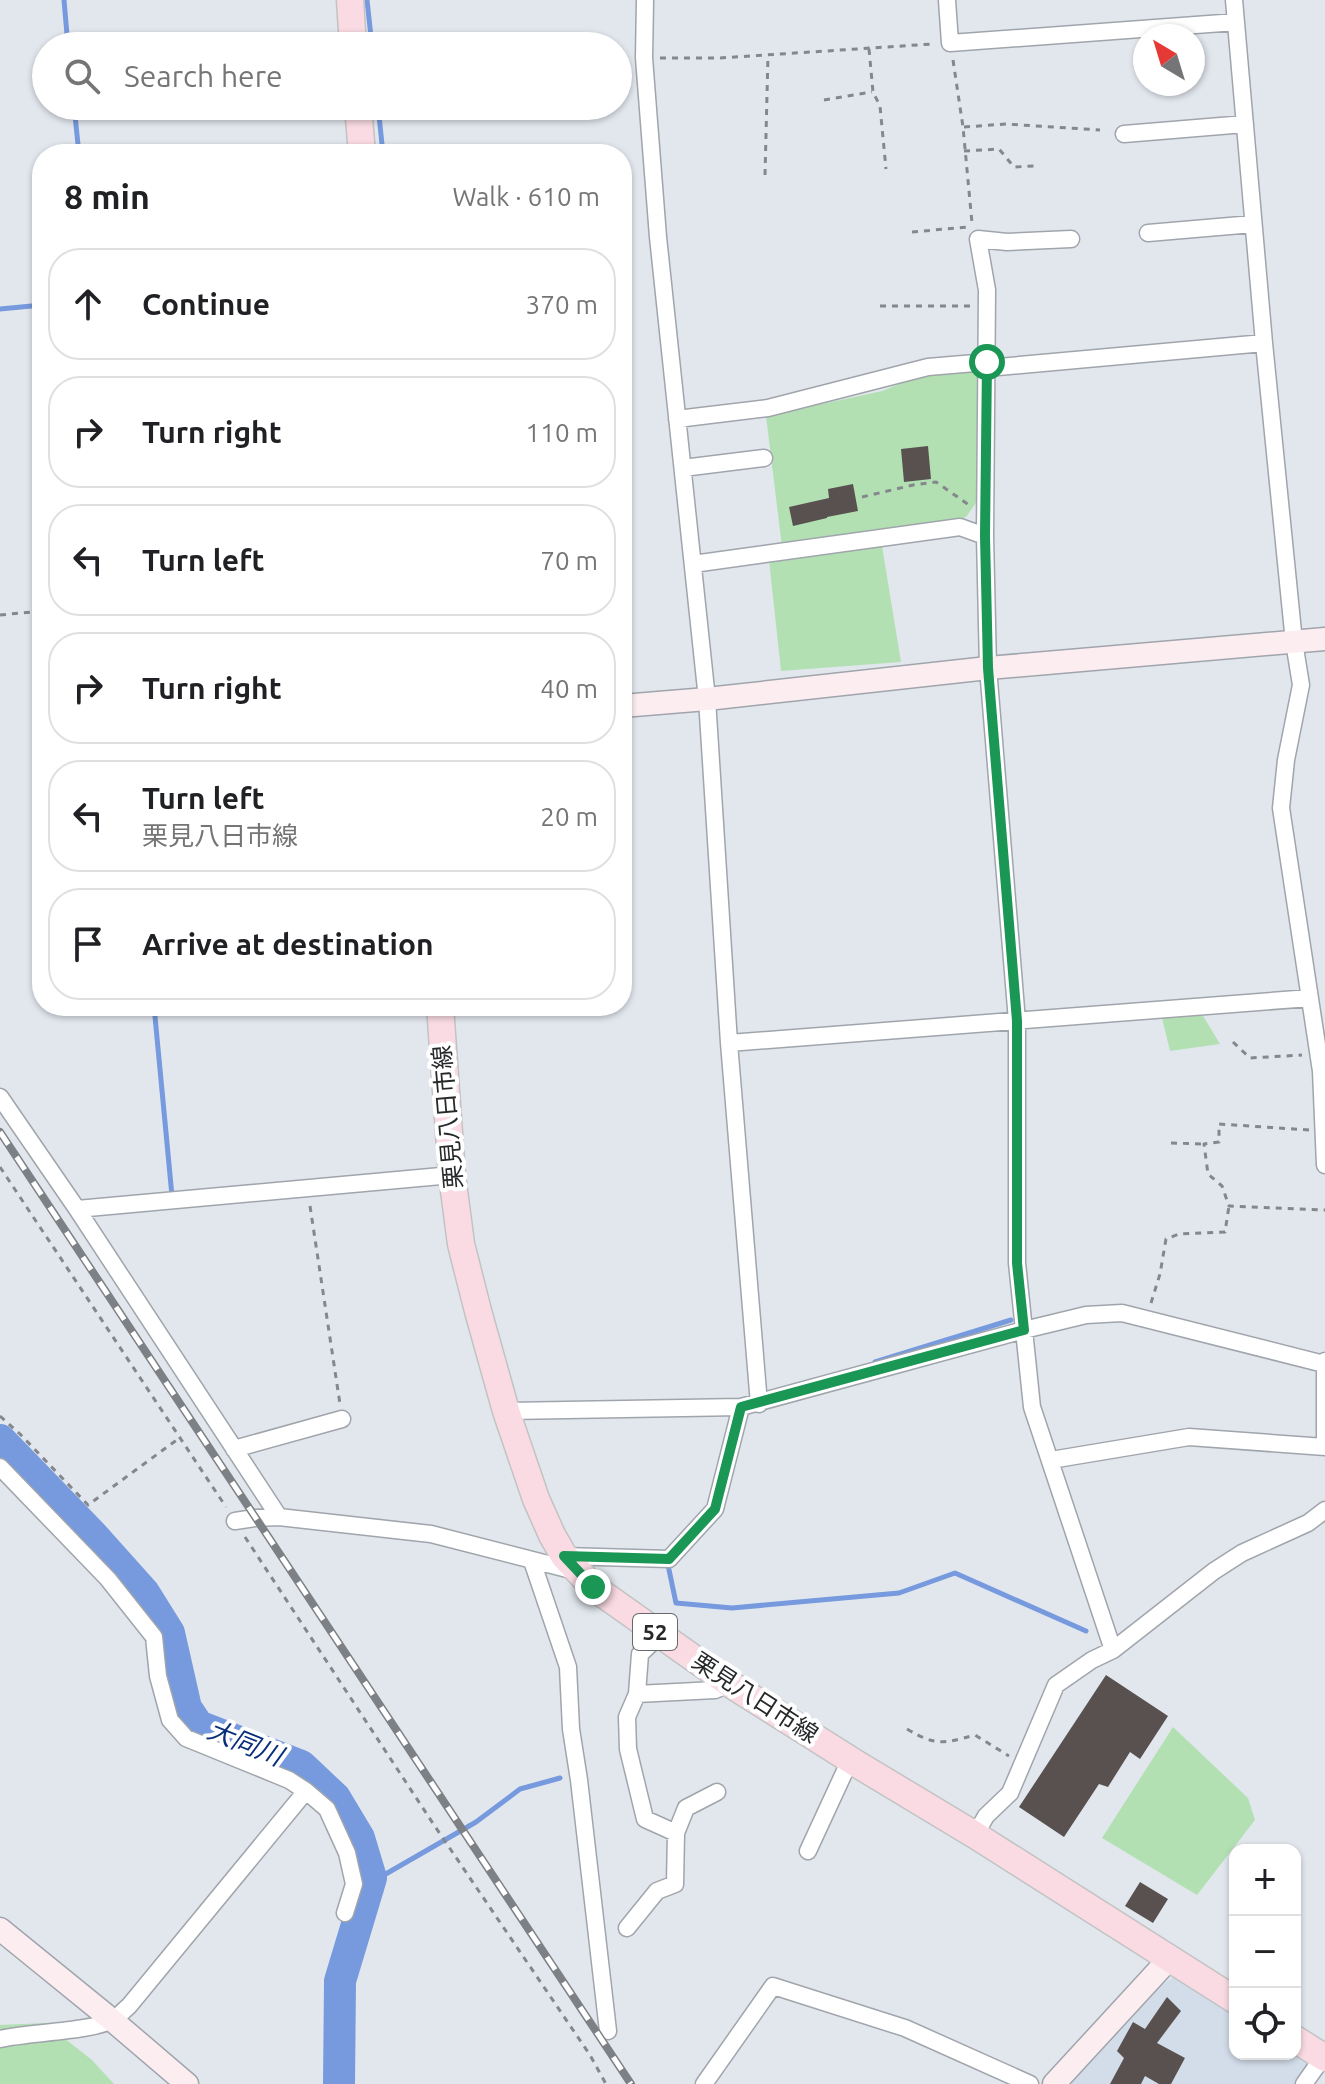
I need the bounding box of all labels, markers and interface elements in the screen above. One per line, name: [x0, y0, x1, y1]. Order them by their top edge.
north arrow: [1133, 24, 1205, 96]
search box: [32, 32, 632, 120]
icon: search: [60, 54, 104, 98]
text: Search here: [124, 59, 283, 93]
text: 8 min: [64, 177, 150, 215]
text: Walk · 610 m: [452, 182, 600, 211]
icon: ahead: [66, 282, 110, 326]
text: Continue: [142, 287, 270, 321]
text: 370 m: [526, 290, 598, 319]
route start: [969, 344, 1005, 380]
icon: right: [66, 410, 110, 454]
text: Turn right: [142, 415, 282, 449]
text: 110 m: [526, 418, 598, 447]
icon: left: [66, 538, 110, 582]
text: Turn left: [142, 543, 264, 577]
text: 70 m: [540, 546, 598, 575]
icon: right: [66, 666, 110, 710]
text: Turn right: [142, 671, 282, 705]
text: 40 m: [540, 674, 598, 703]
text: Turn left: [142, 781, 264, 815]
icon: left: [66, 794, 110, 838]
text: 20 m: [540, 802, 598, 831]
text: 栗見八日市線: [142, 821, 298, 850]
icon: arrive: [66, 922, 110, 966]
text: Arrive at destination: [142, 927, 434, 961]
street label: 栗見八日市線: [428, 1044, 467, 1190]
route end: [575, 1569, 611, 1605]
road number: 52: [633, 1614, 677, 1650]
street label: 栗見八日市線: [688, 1647, 823, 1748]
water label: 大同川: [204, 1714, 290, 1772]
map controls: [1229, 1844, 1301, 2060]
button: +: [1229, 1844, 1301, 1916]
button: −: [1229, 1916, 1301, 1988]
button: locate: [1229, 1988, 1301, 2060]

